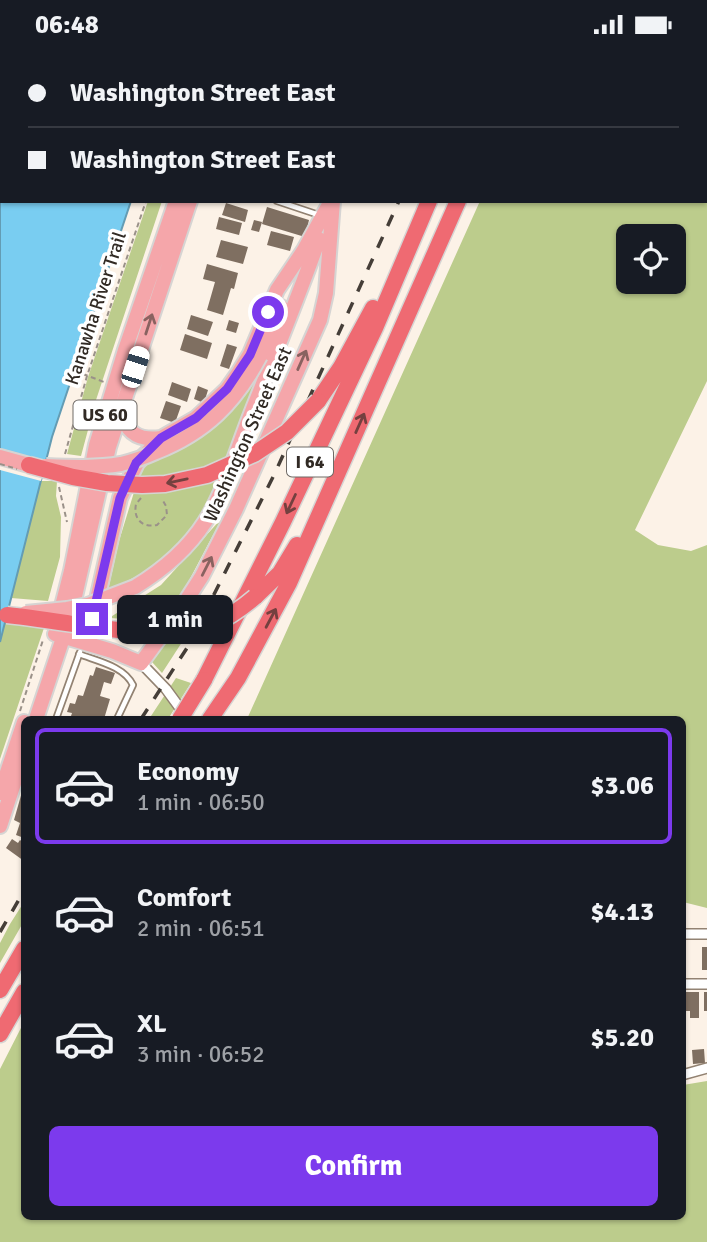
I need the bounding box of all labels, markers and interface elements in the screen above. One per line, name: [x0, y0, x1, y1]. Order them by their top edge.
text: 06:48: [35, 9, 99, 41]
text: Washington Street East: [70, 77, 335, 109]
text: Washington Street East: [70, 144, 335, 176]
map controls: [616, 224, 686, 294]
button: locate: [616, 224, 686, 294]
street label: Kanawha River Trail: [60, 229, 132, 388]
route start: [252, 296, 284, 328]
one-way arrow: [144, 314, 156, 336]
street label: Washington Street East: [198, 343, 297, 526]
car: [119, 344, 152, 390]
one-way arrow: [296, 350, 309, 371]
road number: US 60: [74, 401, 136, 429]
one-way arrow: [354, 413, 367, 434]
road number: I 64: [287, 447, 333, 477]
one-way arrow: [166, 475, 189, 489]
one-way arrow: [284, 493, 297, 515]
one-way arrow: [200, 556, 214, 577]
callout: 1 min: [116, 595, 232, 643]
route end: [76, 603, 108, 635]
text: 1 min: [147, 605, 203, 634]
one-way arrow: [264, 608, 278, 629]
icon: car: [53, 755, 116, 818]
text: Economy: [137, 756, 239, 788]
text: $3.06: [590, 770, 654, 802]
text: 1 min · 06:50: [137, 788, 265, 817]
icon: car: [53, 881, 116, 944]
text: Comfort: [137, 882, 231, 914]
text: $4.13: [590, 896, 654, 928]
text: 2 min · 06:51: [137, 914, 265, 943]
icon: car: [53, 1007, 116, 1070]
text: XL: [137, 1008, 167, 1040]
text: $5.20: [590, 1022, 654, 1054]
text: 3 min · 06:52: [137, 1040, 265, 1069]
button: Confirm: [49, 1126, 658, 1206]

